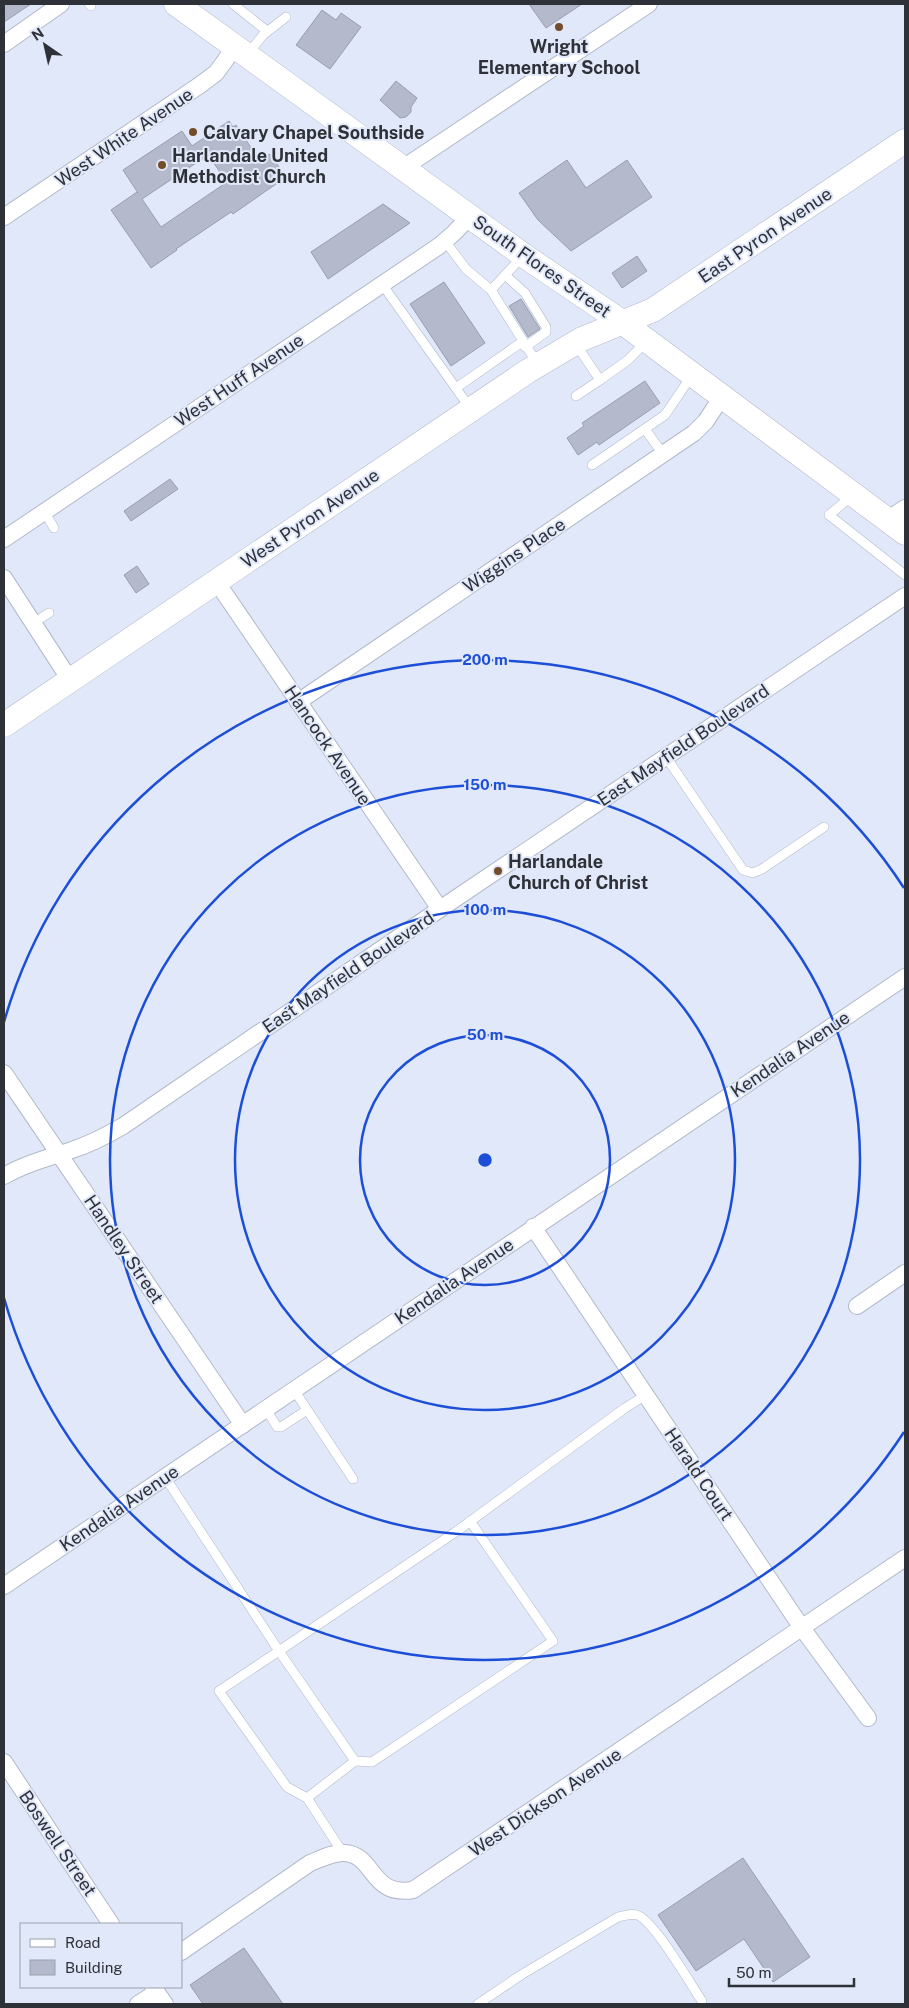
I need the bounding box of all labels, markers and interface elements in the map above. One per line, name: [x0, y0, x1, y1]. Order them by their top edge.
north arrow: [20, 20, 70, 70]
marker: Wright Elementary School: [553, 21, 565, 33]
text: N: [29, 25, 47, 44]
place label: Wright Elementary School: [478, 36, 640, 78]
street label: West White Avenue: [51, 83, 197, 191]
place label: Calvary Chapel Southside: [203, 122, 424, 143]
marker: Calvary Chapel Southside: [187, 126, 199, 138]
place label: Harlandale United Methodist Church: [172, 145, 328, 187]
marker: Harlandale United Methodist Church: [156, 159, 168, 171]
street label: East Pyron Avenue: [694, 183, 836, 287]
street label: South Flores Street: [469, 211, 615, 321]
street label: West Huff Avenue: [171, 329, 307, 431]
street label: West Pyron Avenue: [237, 464, 383, 572]
street label: Wiggins Place: [459, 513, 569, 597]
text: 200 m: [462, 651, 508, 668]
street label: East Mayfield Boulevard: [593, 680, 773, 810]
street label: Hancock Avenue: [280, 681, 376, 809]
text: 150 m: [463, 776, 507, 793]
place label: Harlandale Church of Christ: [508, 851, 648, 893]
marker: Harlandale Church of Christ: [492, 865, 504, 877]
text: 100 m: [464, 901, 506, 918]
street label: East Mayfield Boulevard: [258, 907, 438, 1037]
street label: Kendalia Avenue: [727, 1006, 853, 1102]
text: 50 m: [467, 1026, 503, 1043]
centre of rings: [476, 1151, 494, 1169]
street label: Handley Street: [80, 1191, 168, 1307]
street label: Kendalia Avenue: [391, 1233, 517, 1329]
street label: Harald Court: [660, 1424, 738, 1524]
street label: Kendalia Avenue: [56, 1460, 182, 1556]
street label: West Dickson Avenue: [465, 1743, 625, 1861]
street label: Boswell Street: [15, 1786, 101, 1900]
legend: [20, 1923, 182, 1988]
text: Road: [65, 1934, 101, 1951]
scale bar: [729, 1956, 854, 1988]
text: Building: [65, 1959, 123, 1976]
text: 50 m: [736, 1964, 771, 1981]

